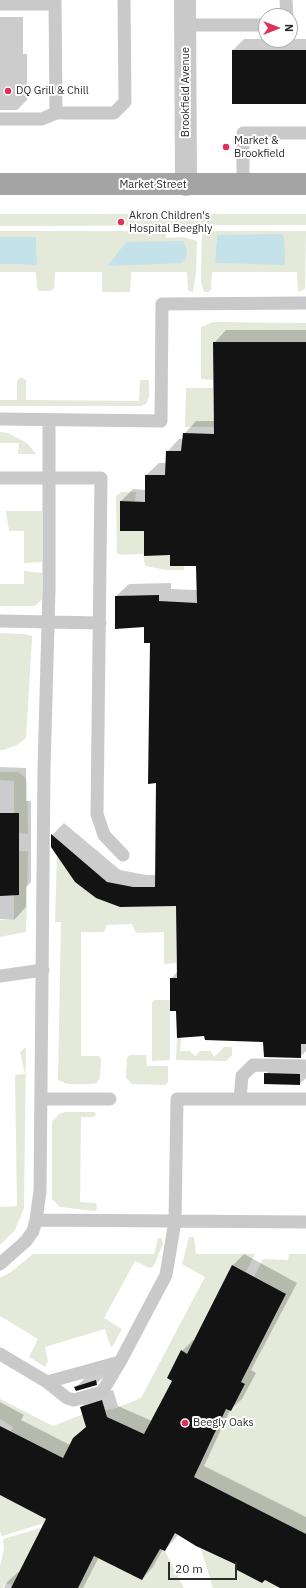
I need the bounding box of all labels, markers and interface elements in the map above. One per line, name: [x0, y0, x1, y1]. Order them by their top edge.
north arrow: [258, 8, 298, 48]
text: N: [282, 24, 296, 32]
street label: Brookfield Avenue: [179, 47, 193, 137]
place label: DQ Grill & Chill: [16, 84, 89, 98]
marker: DQ Grill & Chill: [3, 86, 13, 96]
place label: Market & Brookfield: [234, 134, 285, 160]
marker: Market & Brookfield: [221, 142, 231, 152]
street label: Market Street: [119, 178, 187, 192]
place label: Akron Children's Hospital Beeghly: [129, 209, 212, 235]
marker: Akron Children's Hospital Beeghly: [116, 217, 126, 227]
place label: Beegly Oaks: [193, 1416, 254, 1430]
marker: Beegly Oaks: [180, 1418, 190, 1428]
scale bar: [170, 1554, 239, 1580]
text: 20 m: [175, 1561, 203, 1576]

